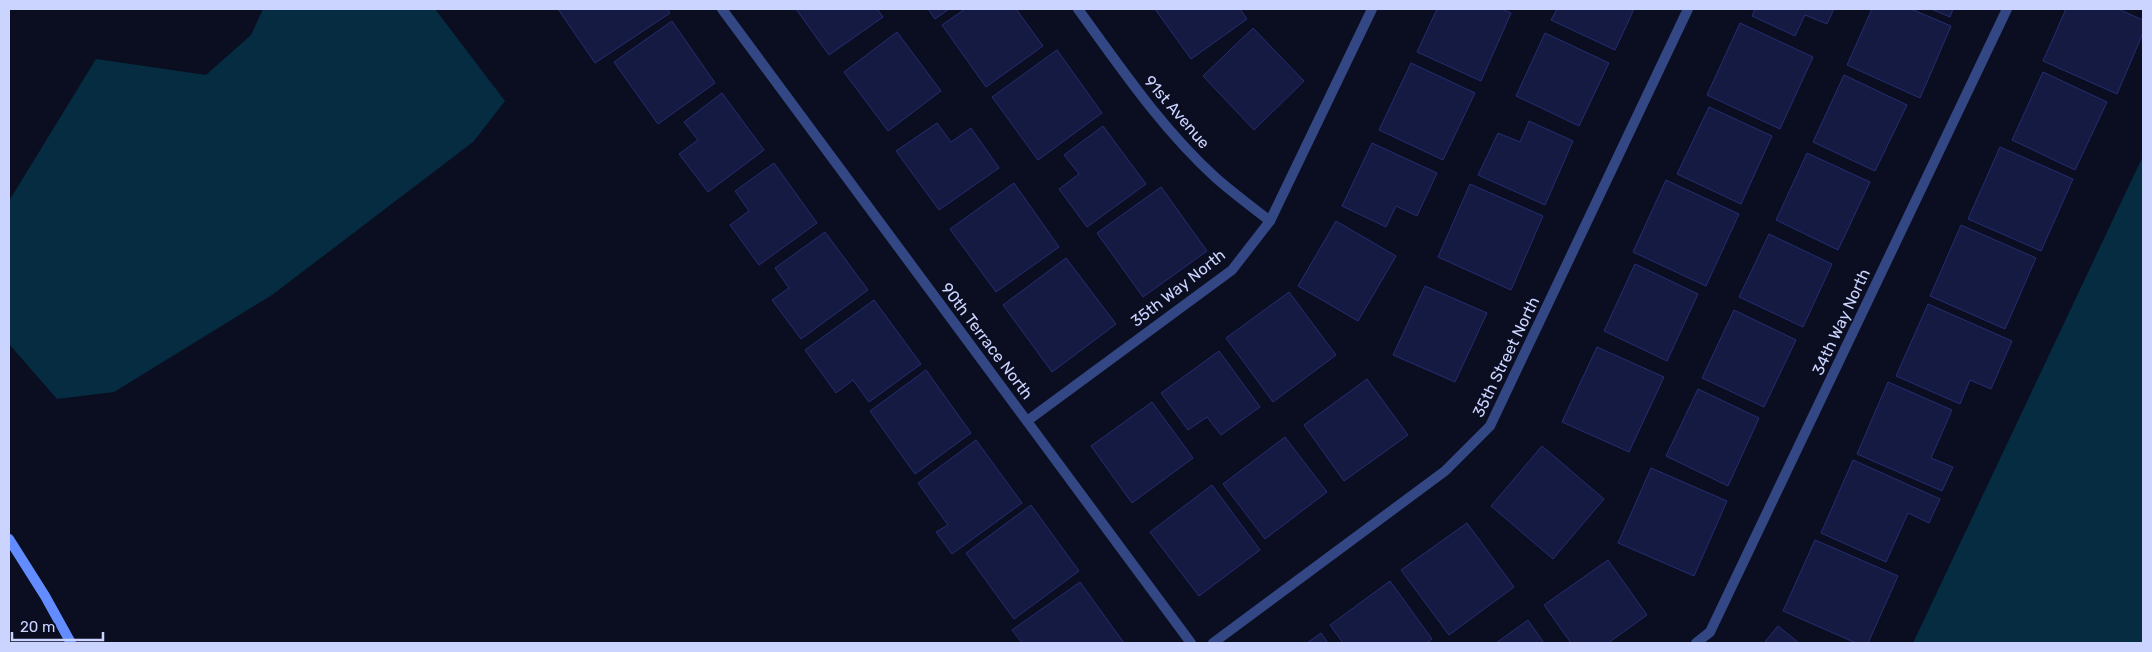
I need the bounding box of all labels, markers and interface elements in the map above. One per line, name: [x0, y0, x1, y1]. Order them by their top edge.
street label: 91st Avenue: [1140, 72, 1214, 152]
street label: 35th Way North: [1127, 245, 1229, 331]
street label: 34th Way North: [1808, 266, 1874, 378]
street label: 90th Terrace North: [937, 279, 1037, 403]
street label: 35th Street North: [1469, 294, 1543, 420]
scale bar: [12, 610, 104, 642]
text: 20 m: [20, 618, 55, 636]

